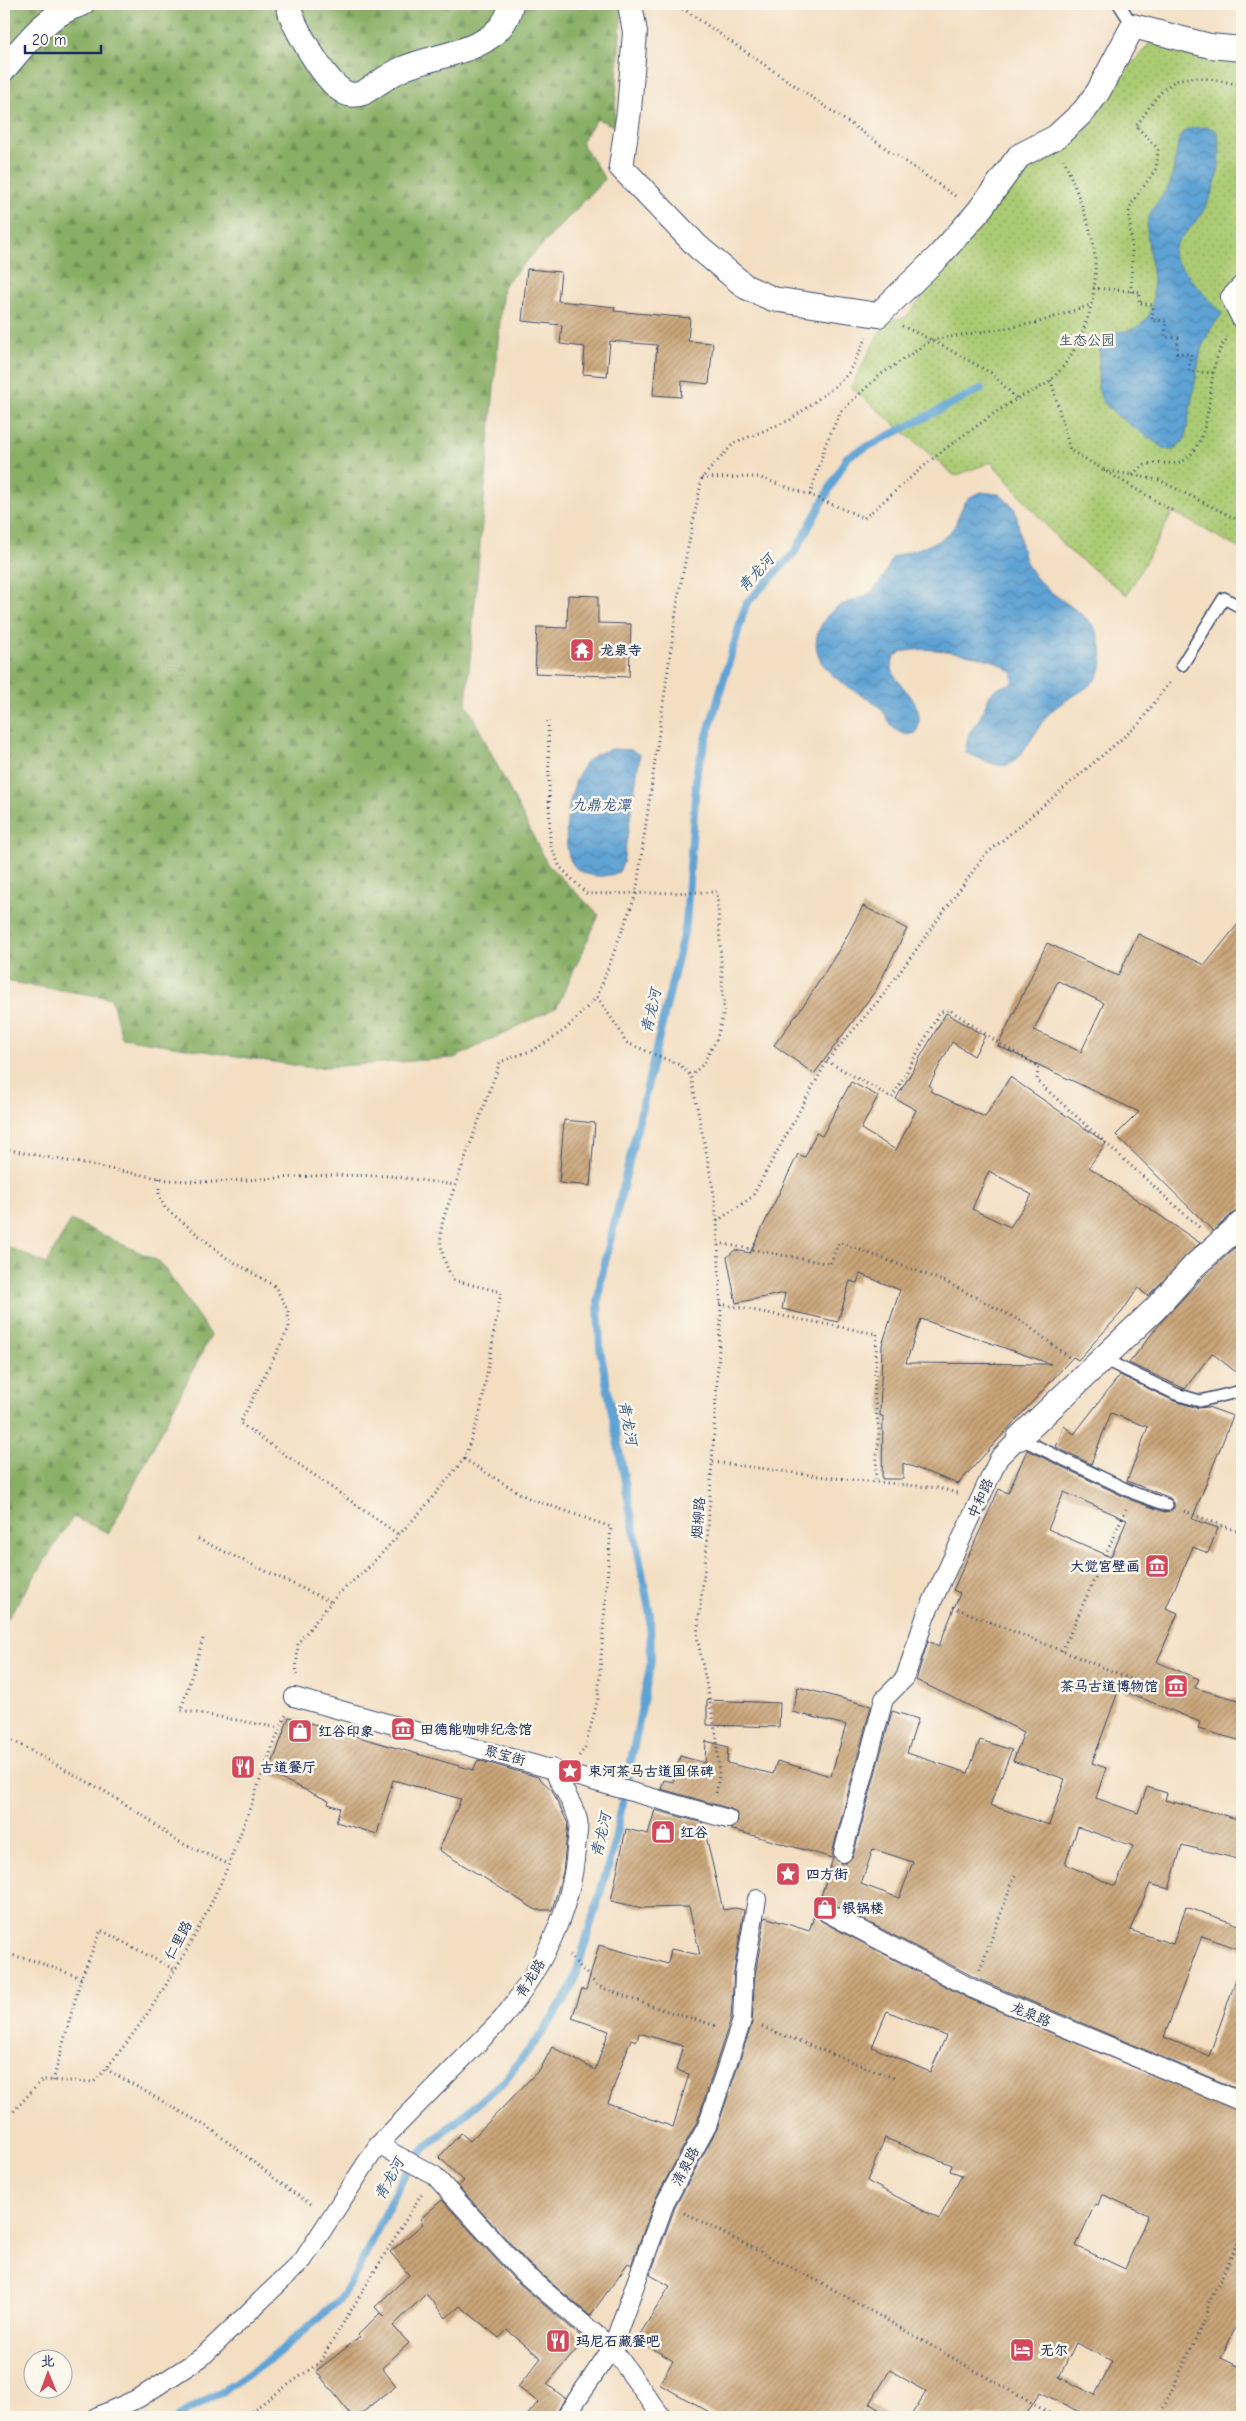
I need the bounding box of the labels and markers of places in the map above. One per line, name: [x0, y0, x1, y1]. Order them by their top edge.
temple icon: 龙泉寺: [569, 637, 595, 663]
place label: 龙泉寺: [600, 642, 642, 659]
museum icon: 大觉宫壁画: [1144, 1553, 1170, 1579]
place label: 大觉宫壁画: [1070, 1558, 1140, 1575]
museum icon: 茶马古道博物馆: [1163, 1673, 1189, 1699]
place label: 茶马古道博物馆: [1060, 1678, 1158, 1695]
museum icon: 田德能咖啡纪念馆: [390, 1716, 416, 1742]
shop icon: 红谷印象: [287, 1718, 313, 1744]
place label: 田德能咖啡纪念馆: [420, 1721, 532, 1738]
place label: 红谷印象: [318, 1723, 374, 1740]
restaurant icon: 古道餐厅: [230, 1754, 256, 1780]
place icon: 束河茶马古道国保碑: [557, 1758, 583, 1784]
place label: 古道餐厅: [260, 1759, 316, 1776]
place label: 束河茶马古道国保碑: [588, 1763, 714, 1780]
shop icon: 红谷: [650, 1819, 676, 1845]
place label: 红谷: [680, 1824, 708, 1841]
place icon: 四方街: [775, 1861, 801, 1887]
place label: 四方街: [806, 1866, 848, 1883]
shop icon: 银锅楼: [812, 1895, 838, 1921]
place label: 银锅楼: [842, 1900, 884, 1917]
restaurant icon: 玛尼石藏餐吧: [545, 2328, 571, 2354]
place label: 玛尼石藏餐吧: [576, 2333, 660, 2350]
hotel icon: 无尔: [1009, 2337, 1035, 2363]
place label: 无尔: [1040, 2342, 1068, 2359]

